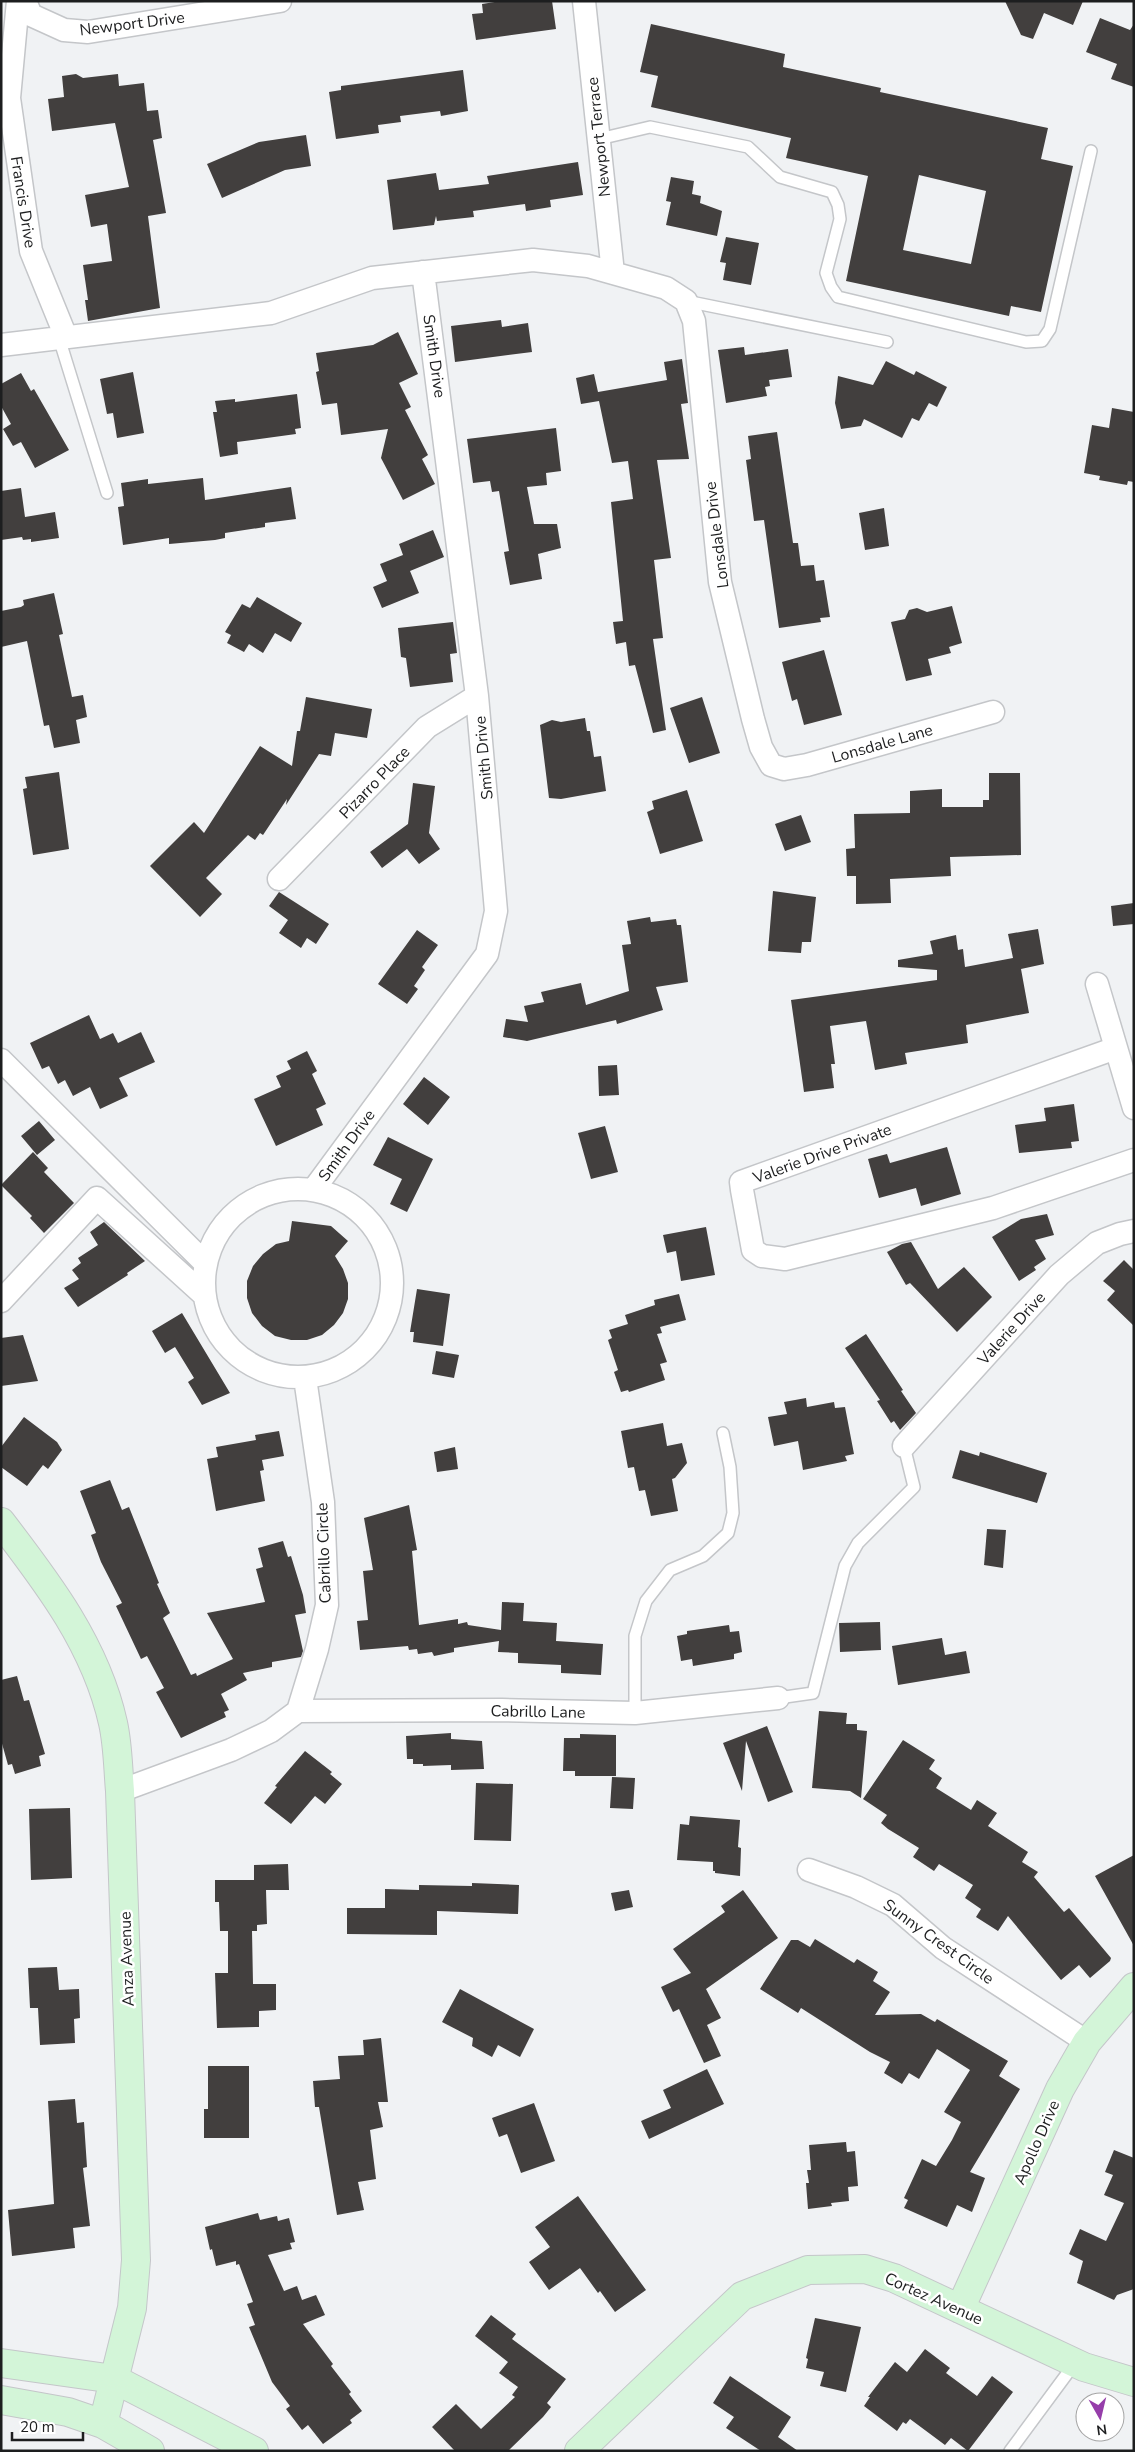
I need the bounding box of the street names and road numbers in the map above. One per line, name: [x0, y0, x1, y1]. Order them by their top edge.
street label: Newport Drive: [78, 7, 186, 41]
street label: Newport Terrace: [582, 76, 616, 198]
street label: Francis Drive: [5, 155, 41, 250]
street label: Smith Drive: [417, 313, 451, 399]
street label: Lonsdale Drive: [700, 480, 734, 589]
street label: Smith Drive: [469, 715, 499, 801]
street label: Lonsdale Lane: [829, 719, 935, 769]
street label: Pizarro Place: [334, 742, 415, 824]
street label: Smith Drive: [313, 1105, 380, 1186]
street label: Valerie Drive Private: [749, 1119, 895, 1190]
street label: Valerie Drive: [972, 1287, 1051, 1371]
street label: Cabrillo Circle: [311, 1502, 337, 1604]
street label: Cabrillo Lane: [490, 1700, 586, 1724]
street label: Sunny Crest Circle: [878, 1894, 998, 1990]
street label: Anza Avenue: [114, 1911, 140, 2007]
street label: Apollo Drive: [1009, 2097, 1065, 2188]
street label: Cortez Avenue: [881, 2267, 986, 2330]

